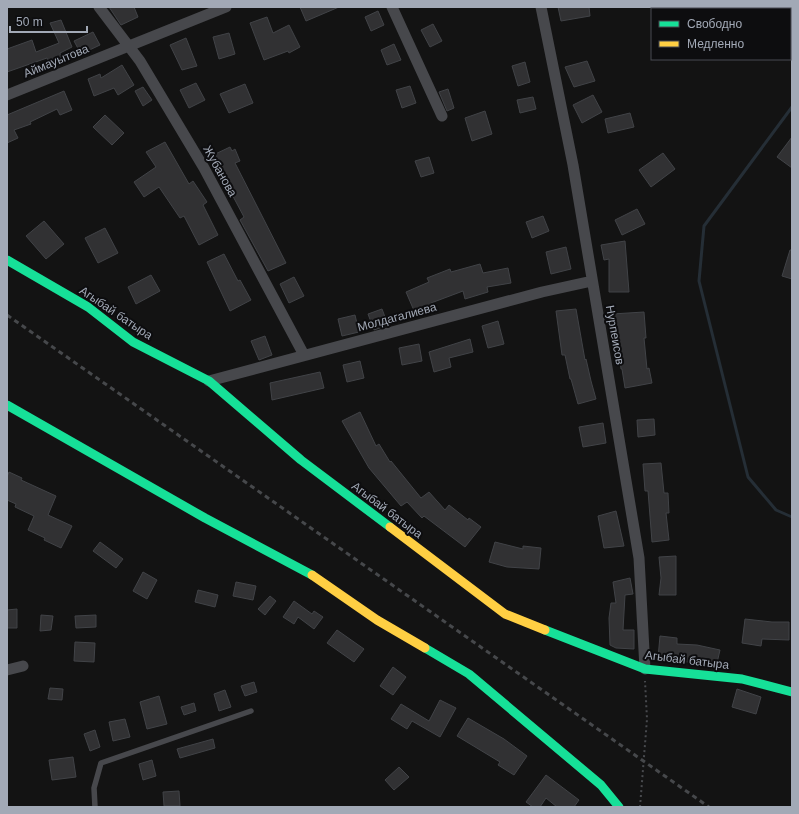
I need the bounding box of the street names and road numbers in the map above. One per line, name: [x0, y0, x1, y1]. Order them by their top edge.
street label: Аймауытова: [21, 41, 91, 80]
street label: Жубанова: [200, 143, 240, 199]
street label: Агыбай батыра: [77, 283, 155, 343]
street label: Молдагалиева: [356, 300, 438, 334]
street label: Нурпеисов: [603, 304, 627, 366]
street label: Агыбай батыра: [349, 479, 425, 541]
street label: Агыбай батыра: [644, 648, 730, 672]

